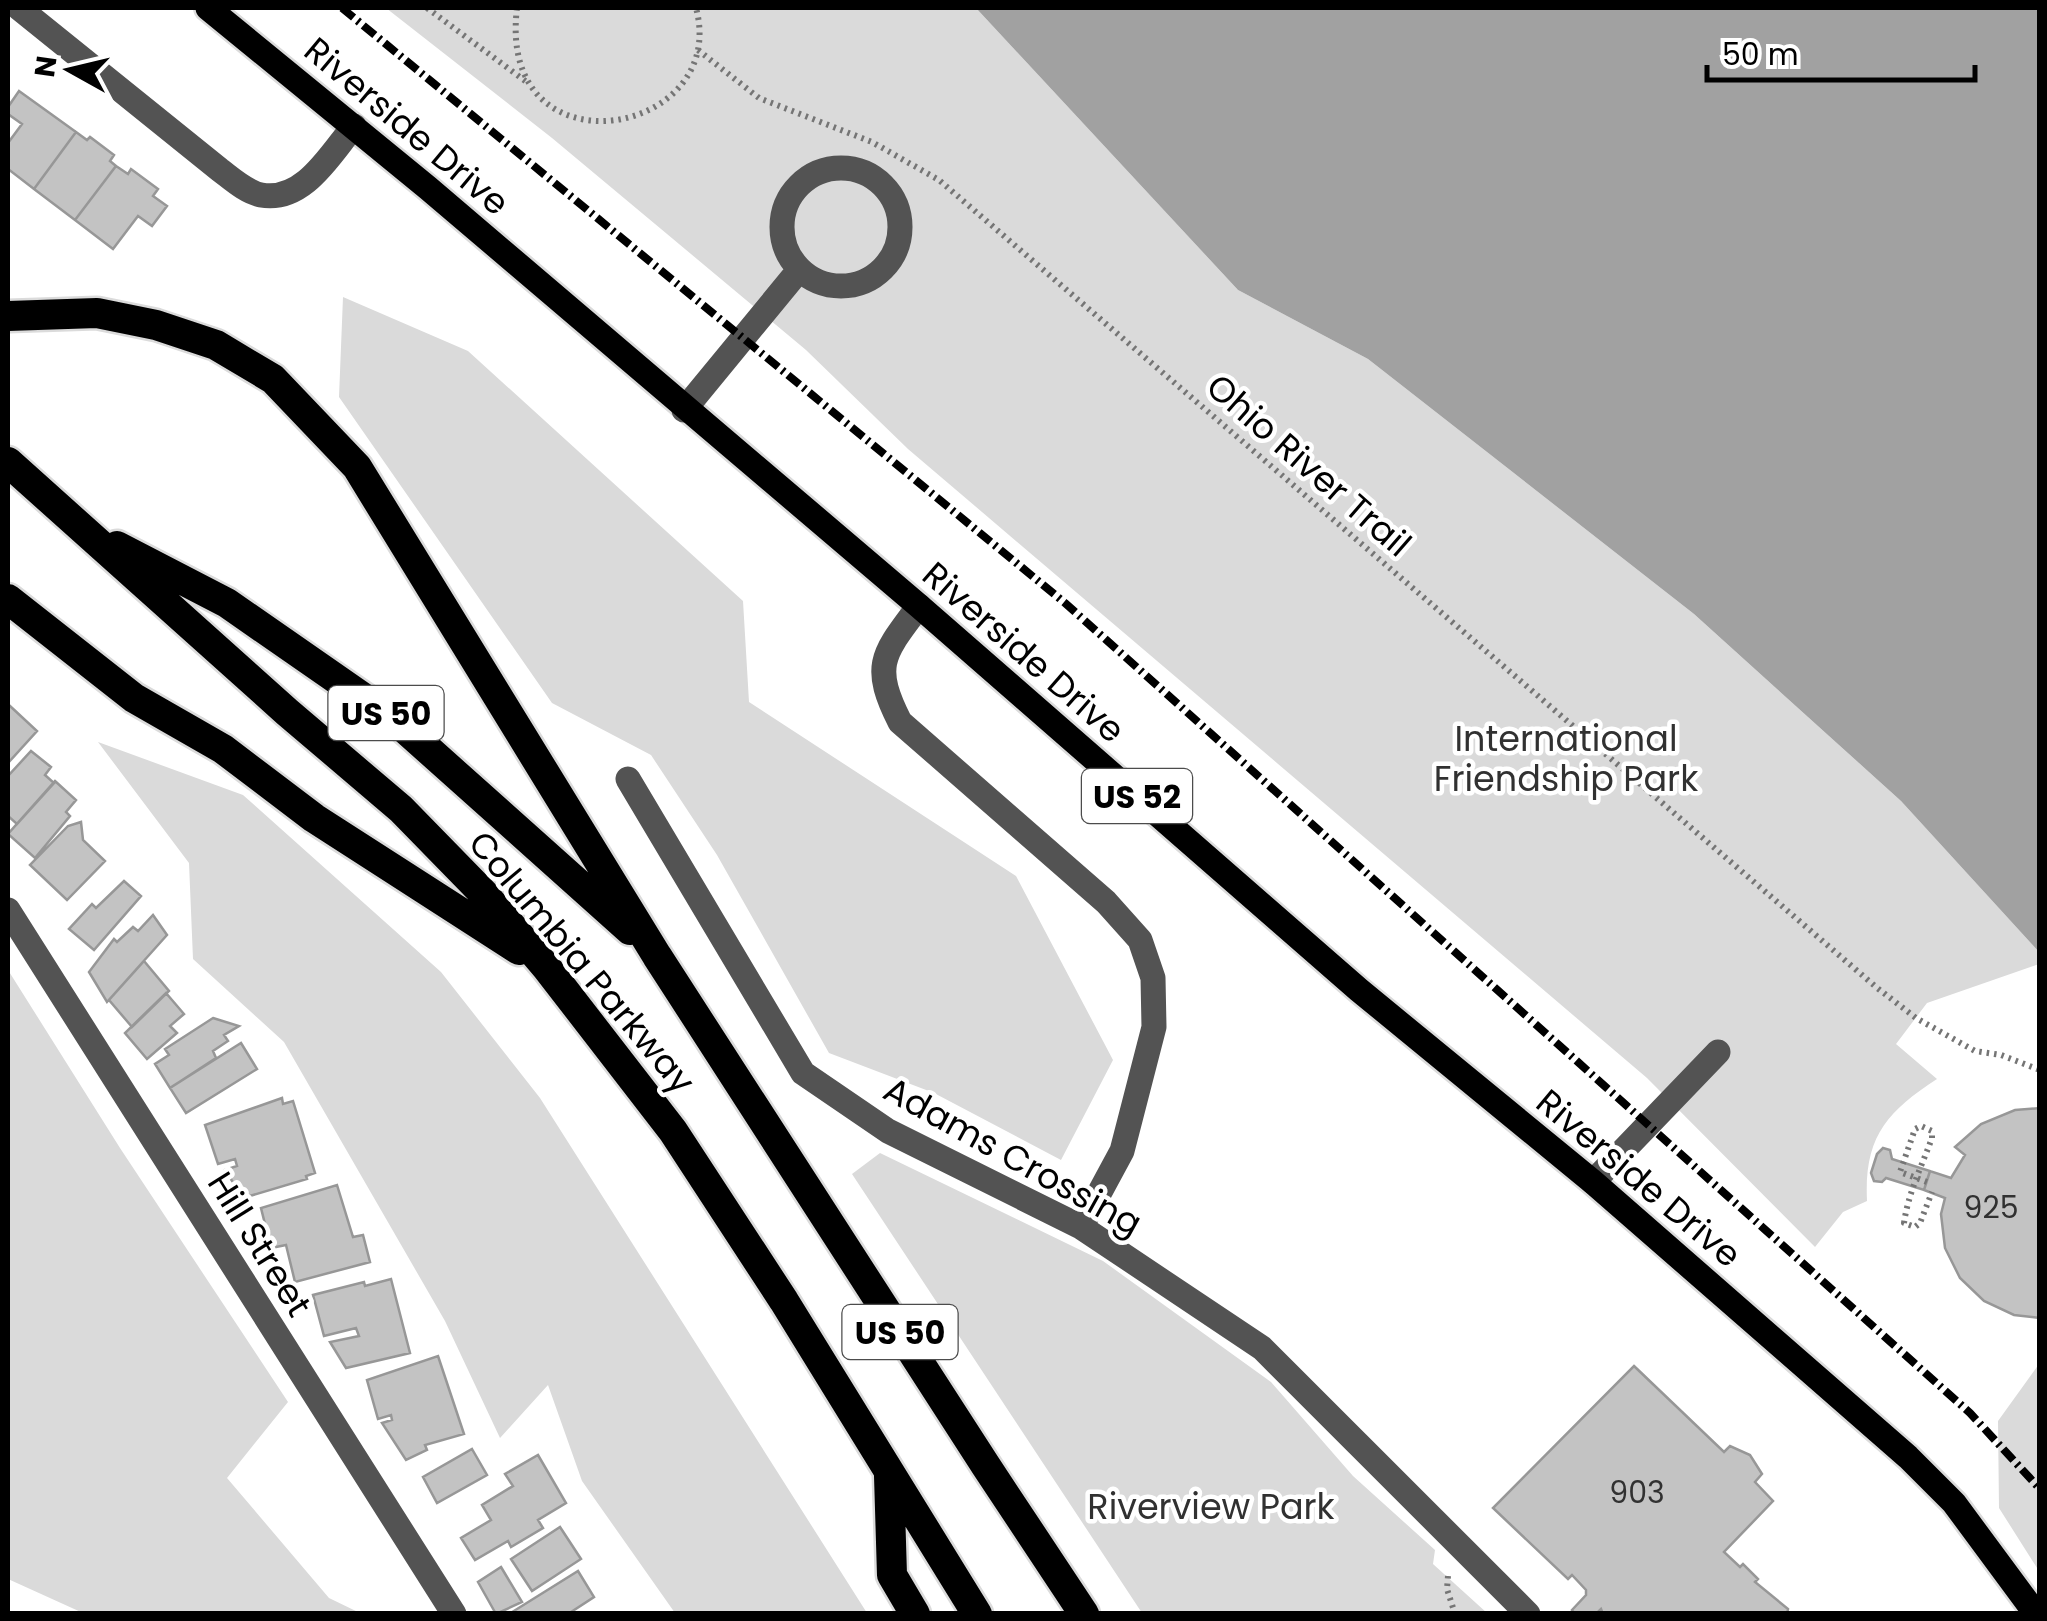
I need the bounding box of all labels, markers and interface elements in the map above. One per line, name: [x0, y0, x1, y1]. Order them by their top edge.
north arrow: [20, 20, 120, 120]
scale bar: [1707, 20, 1974, 82]
street label: Riverside Drive: [294, 26, 520, 226]
text: 50 m: [1722, 33, 1799, 76]
text: N: [25, 53, 67, 80]
street label: Ohio River Trail: [1196, 362, 1422, 568]
street label: Riverside Drive: [912, 550, 1136, 754]
road number: US 50: [328, 686, 444, 740]
park label: International Friendship Park: [1434, 714, 1698, 803]
road number: US 52: [1082, 769, 1192, 823]
street label: Columbia Parkway: [458, 820, 707, 1104]
street label: Adams Crossing: [875, 1065, 1151, 1247]
street label: Riverside Drive: [1526, 1078, 1752, 1278]
street label: Hill Street: [196, 1162, 324, 1326]
house number: 925: [1964, 1186, 2019, 1229]
road number: US 50: [842, 1305, 958, 1359]
house number: 903: [1609, 1471, 1665, 1514]
park label: Riverview Park: [1087, 1482, 1335, 1531]

